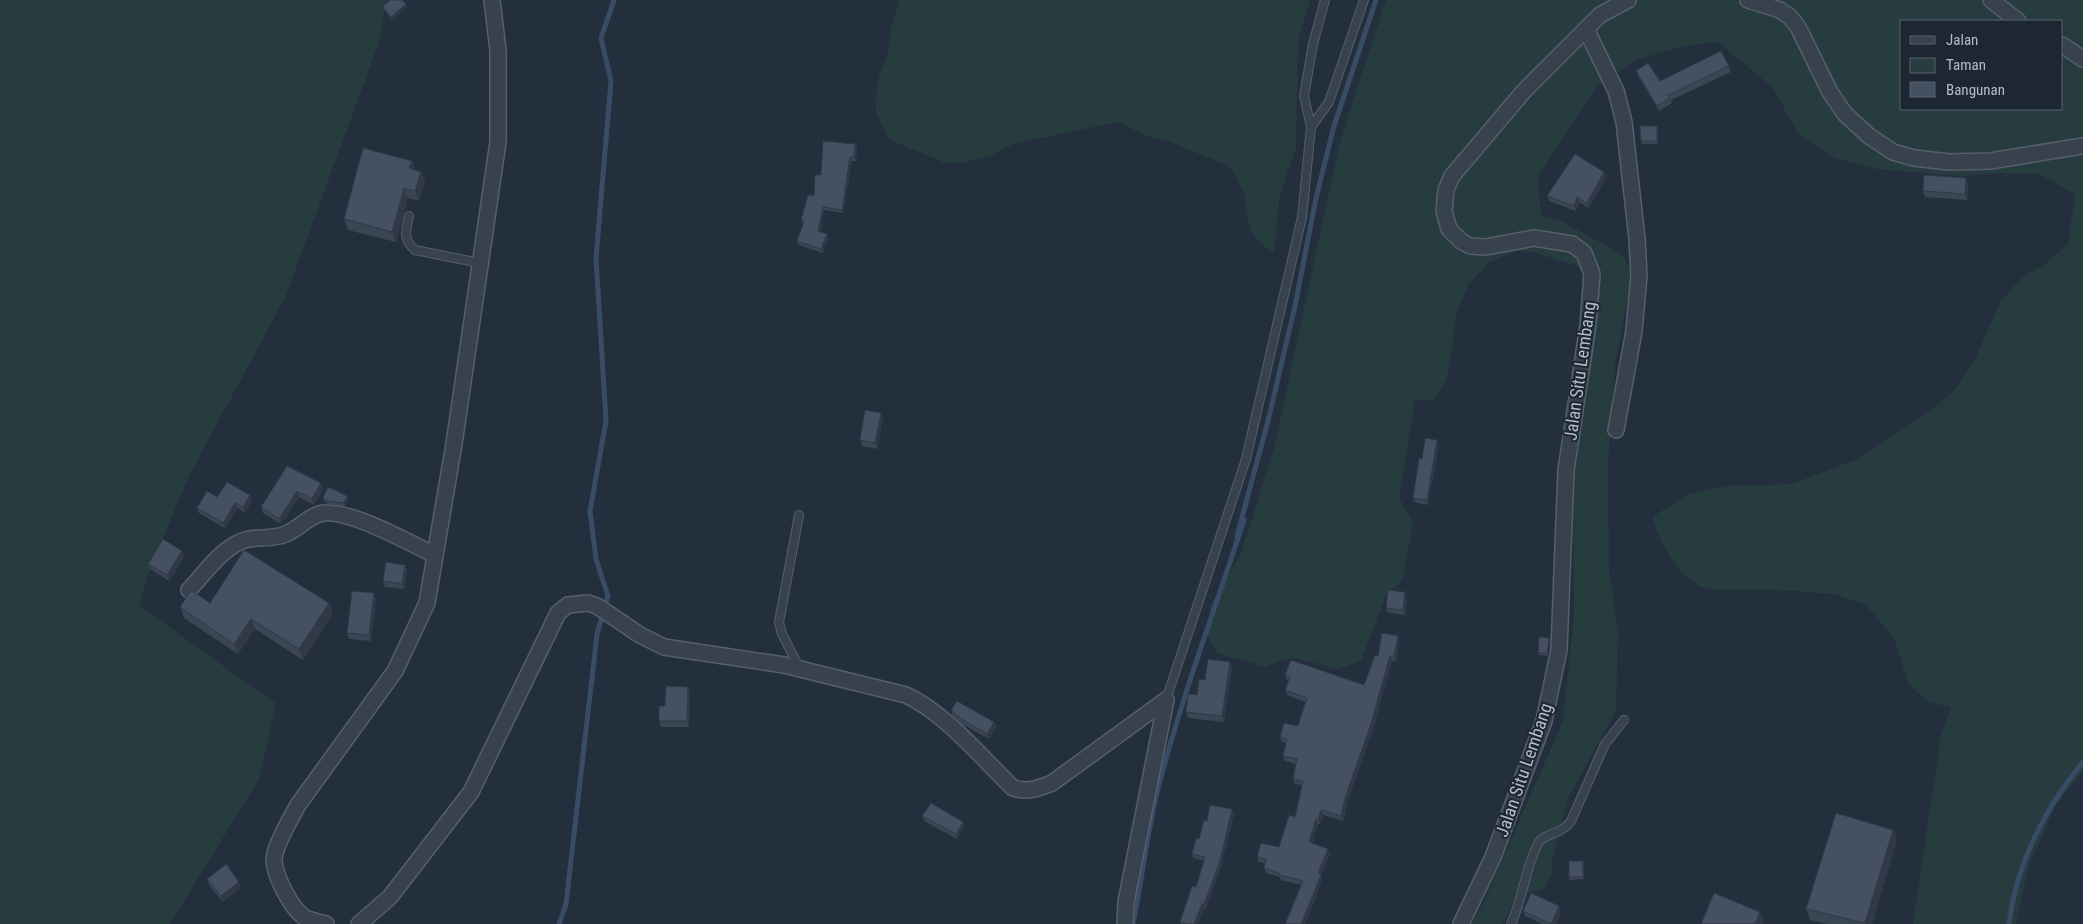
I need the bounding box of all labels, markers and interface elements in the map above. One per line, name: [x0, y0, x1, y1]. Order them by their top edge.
legend: [1900, 20, 2063, 110]
text: Jalan: [1946, 31, 1978, 49]
text: Taman: [1946, 56, 1986, 74]
text: Bangunan: [1946, 81, 2005, 99]
street label: Jalan Situ Lembang: [1559, 300, 1600, 442]
street label: Jalan Situ Lembang: [1491, 700, 1556, 840]

